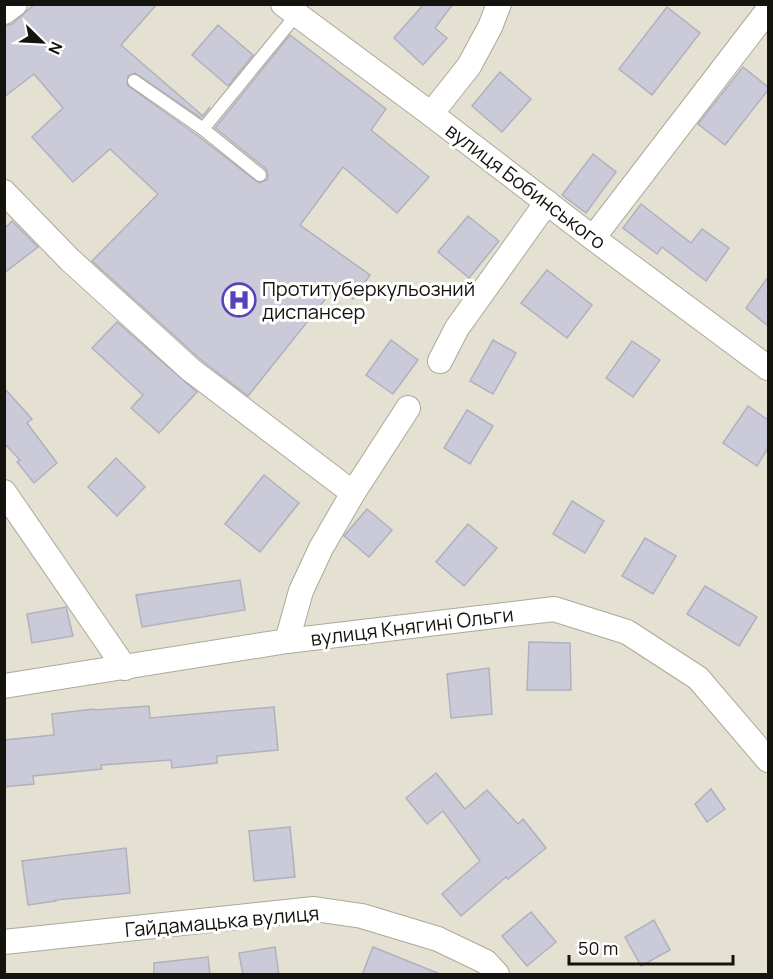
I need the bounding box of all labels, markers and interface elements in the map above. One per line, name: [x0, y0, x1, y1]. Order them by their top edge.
north arrow: [12, 12, 72, 72]
text: N: [43, 38, 68, 58]
street label: вулиця Бобинського: [440, 117, 612, 255]
place label: Протитуберкульозний диспансер: [262, 275, 475, 325]
hospital icon: Протитуберкульозний диспансер: [221, 282, 257, 318]
street label: вулиця Княгині Ольги: [309, 600, 515, 652]
street label: Гайдамацька вулиця: [124, 899, 320, 943]
scale bar: [569, 928, 732, 966]
text: 50 m: [578, 936, 618, 960]

